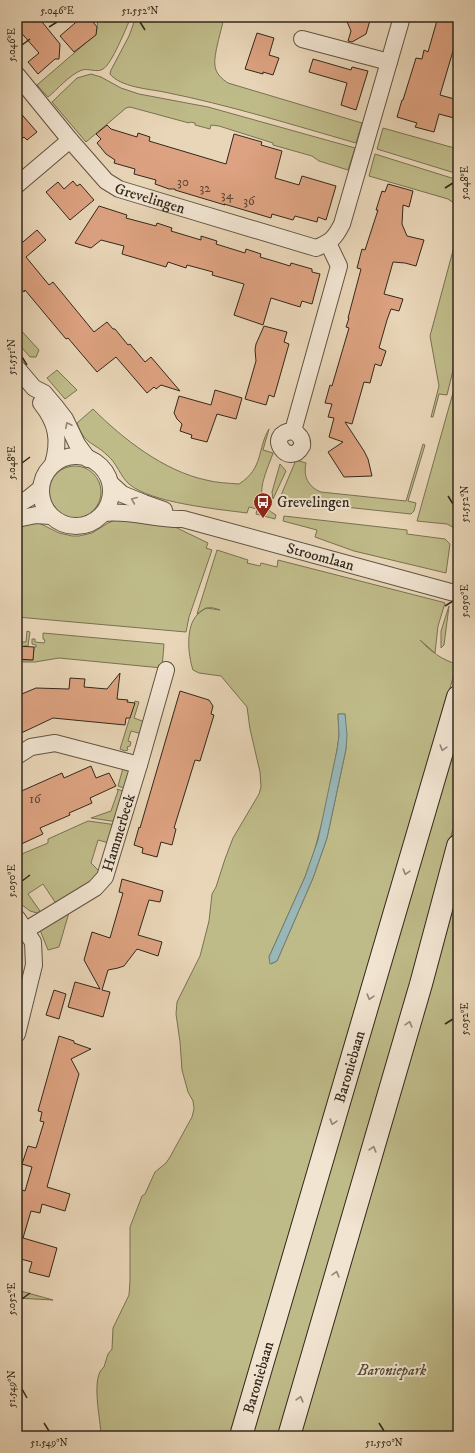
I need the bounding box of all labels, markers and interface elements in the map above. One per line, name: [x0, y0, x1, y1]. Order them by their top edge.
text: 5.046°E: [40, 5, 74, 17]
text: 51.552°N: [121, 5, 159, 17]
text: 5.046°E: [6, 28, 18, 62]
text: 5.048°E: [459, 166, 471, 200]
house number: 30: [177, 174, 189, 190]
street label: Grevelingen: [112, 179, 188, 218]
house number: 32: [199, 180, 211, 196]
house number: 34: [221, 187, 234, 203]
house number: 36: [243, 193, 256, 209]
text: 51.551°N: [6, 339, 18, 375]
one-way arrow: [65, 422, 72, 430]
text: 5.048°E: [6, 446, 18, 480]
text: 51.552°N: [459, 485, 471, 523]
bus stop icon: Grevelingen: [252, 491, 274, 519]
place label: Grevelingen: [277, 493, 350, 512]
one-way arrow: [131, 496, 138, 504]
street label: Stroomlaan: [285, 539, 356, 575]
text: 5.050°E: [459, 584, 471, 618]
one-way arrow: [439, 744, 448, 751]
house number: 16: [29, 791, 42, 807]
street label: Hammerbeek: [98, 791, 140, 874]
text: 5.050°E: [6, 864, 18, 898]
one-way arrow: [402, 869, 411, 876]
one-way arrow: [366, 993, 375, 1000]
text: 5.052°E: [459, 1003, 471, 1035]
one-way arrow: [404, 1021, 413, 1028]
street label: Baroniebaan: [330, 1028, 370, 1105]
one-way arrow: [329, 1118, 338, 1125]
one-way arrow: [368, 1146, 377, 1153]
one-way arrow: [331, 1271, 340, 1278]
text: 5.052°E: [6, 1283, 18, 1315]
street label: Baroniebaan: [239, 1339, 278, 1416]
park label: Baroniepark: [357, 1361, 427, 1380]
text: 51.549°N: [6, 1370, 18, 1408]
one-way arrow: [295, 1395, 304, 1402]
text: 51.549°N: [30, 1437, 68, 1449]
text: 51.550°N: [365, 1437, 403, 1449]

